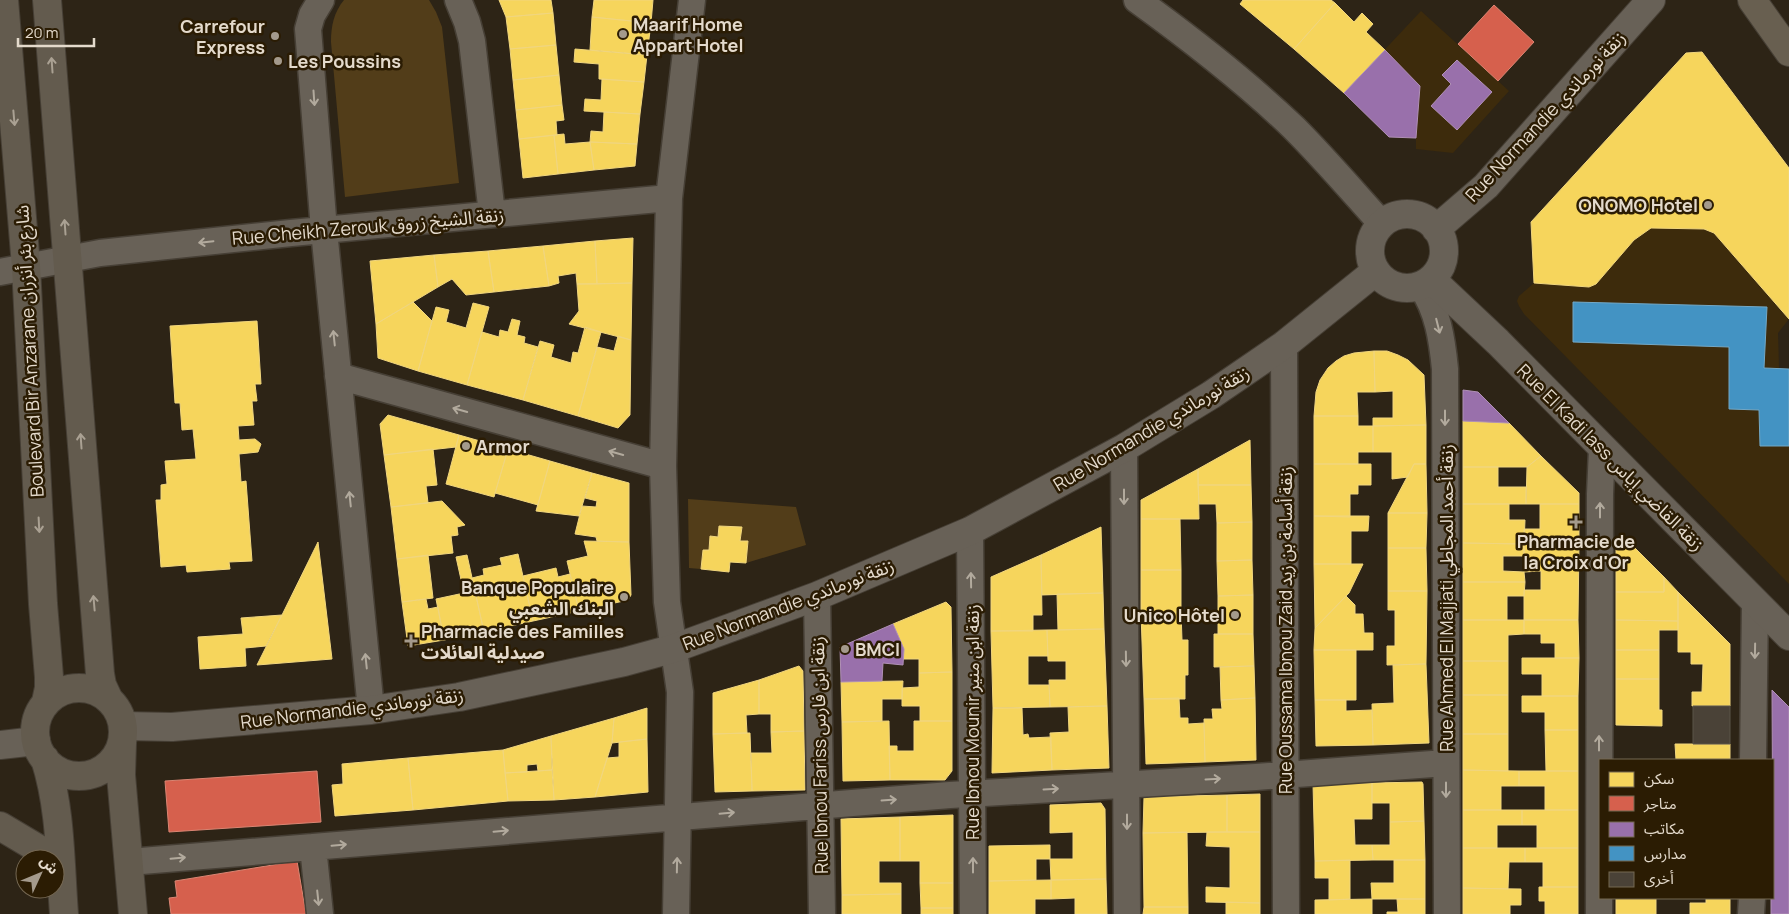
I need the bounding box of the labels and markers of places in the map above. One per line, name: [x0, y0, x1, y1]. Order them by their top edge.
place label: Maarif Home Appart Hotel: [633, 12, 744, 57]
place label: Carrefour Express: [180, 14, 265, 59]
marker: Maarif Home Appart Hotel: [617, 28, 629, 40]
marker: Carrefour Express: [269, 30, 281, 42]
place label: Les Poussins: [288, 49, 401, 73]
marker: Les Poussins: [272, 55, 284, 67]
place label: ONOMO Hotel: [1578, 193, 1698, 217]
marker: ONOMO Hotel: [1702, 199, 1714, 211]
place label: Armor: [476, 434, 530, 458]
marker: Armor: [460, 440, 472, 452]
marker: Pharmacie de la Croix d'Or: [1570, 516, 1582, 528]
place label: Pharmacie de la Croix d'Or: [1517, 529, 1635, 574]
place label: Banque Populaire البنك الشعبي: [461, 575, 614, 623]
marker: Banque Populaire البنك الشعبي: [618, 591, 630, 603]
place label: Unico Hôtel: [1124, 603, 1225, 627]
marker: Unico Hôtel: [1229, 609, 1241, 621]
place label: Pharmacie des Familles صيدلية العائلات: [421, 619, 624, 664]
marker: Pharmacie des Familles صيدلية العائلات: [405, 635, 417, 647]
place label: BMCI: [855, 637, 900, 661]
marker: BMCI: [839, 643, 851, 655]

